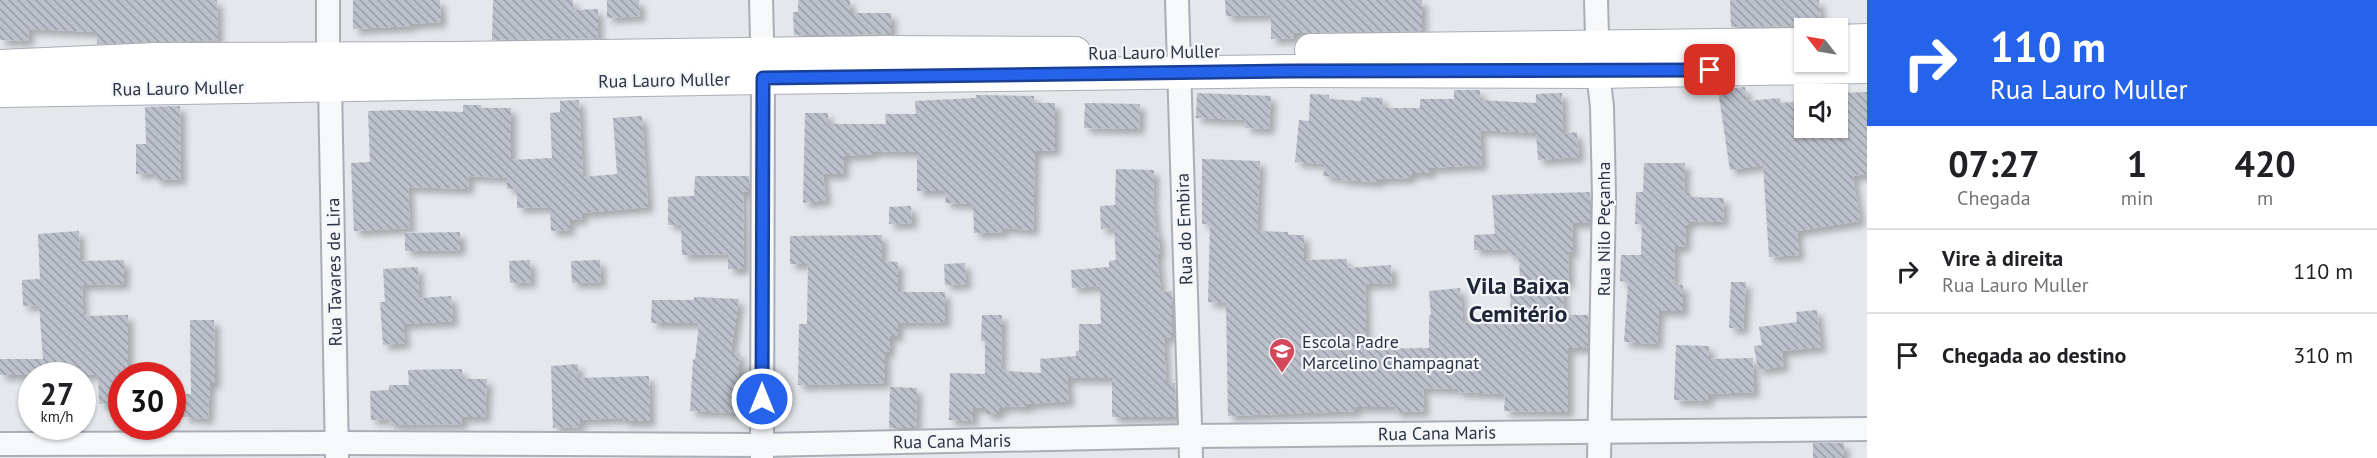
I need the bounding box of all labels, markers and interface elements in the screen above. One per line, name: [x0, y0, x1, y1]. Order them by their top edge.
north arrow: [1794, 18, 1848, 72]
map controls: [1794, 18, 1848, 138]
text: 110 m: [1990, 19, 2106, 74]
icon: right: [1891, 24, 1969, 102]
street label: Rua Lauro Muller: [1088, 39, 1220, 65]
pin: [1684, 44, 1735, 95]
icon: arrive: [1693, 53, 1726, 86]
street label: Rua Lauro Muller: [598, 67, 730, 93]
text: Rua Lauro Muller: [1990, 72, 2188, 106]
street label: Rua Lauro Muller: [112, 75, 244, 101]
button: sound: [1794, 84, 1848, 138]
text: 07:27: [1948, 140, 2040, 187]
text: 1: [2127, 140, 2147, 187]
text: 420: [2235, 140, 2296, 187]
street label: Rua Nilo Peçanha: [1592, 162, 1615, 296]
street label: Rua do Embira: [1171, 173, 1197, 285]
text: Chegada: [1957, 185, 2031, 211]
text: min: [2121, 185, 2153, 211]
text: m: [2257, 185, 2273, 211]
street label: Rua Tavares de Lira: [321, 198, 347, 346]
text: Vire à direita: [1942, 244, 2063, 272]
icon: right: [1891, 255, 1924, 288]
text: 110 m: [2293, 257, 2353, 285]
district label: Vila Baixa Cemitério: [1466, 270, 1569, 329]
text: Rua Lauro Muller: [1942, 272, 2088, 298]
place label: Escola Padre Marcelino Champagnat: [1302, 330, 1479, 374]
school or university icon: Escola Padre Marcelino Champagnat: [1267, 336, 1297, 374]
icon: arrive: [1891, 339, 1924, 372]
text: Chegada ao destino: [1942, 341, 2126, 369]
text: 310 m: [2293, 341, 2353, 369]
speed limit sign: 30: [108, 362, 186, 440]
position arrow: [730, 367, 794, 431]
text: 27: [40, 374, 74, 413]
text: km/h: [41, 407, 73, 426]
street label: Rua Cana Maris: [1378, 420, 1496, 446]
street label: Rua Cana Maris: [893, 428, 1011, 454]

